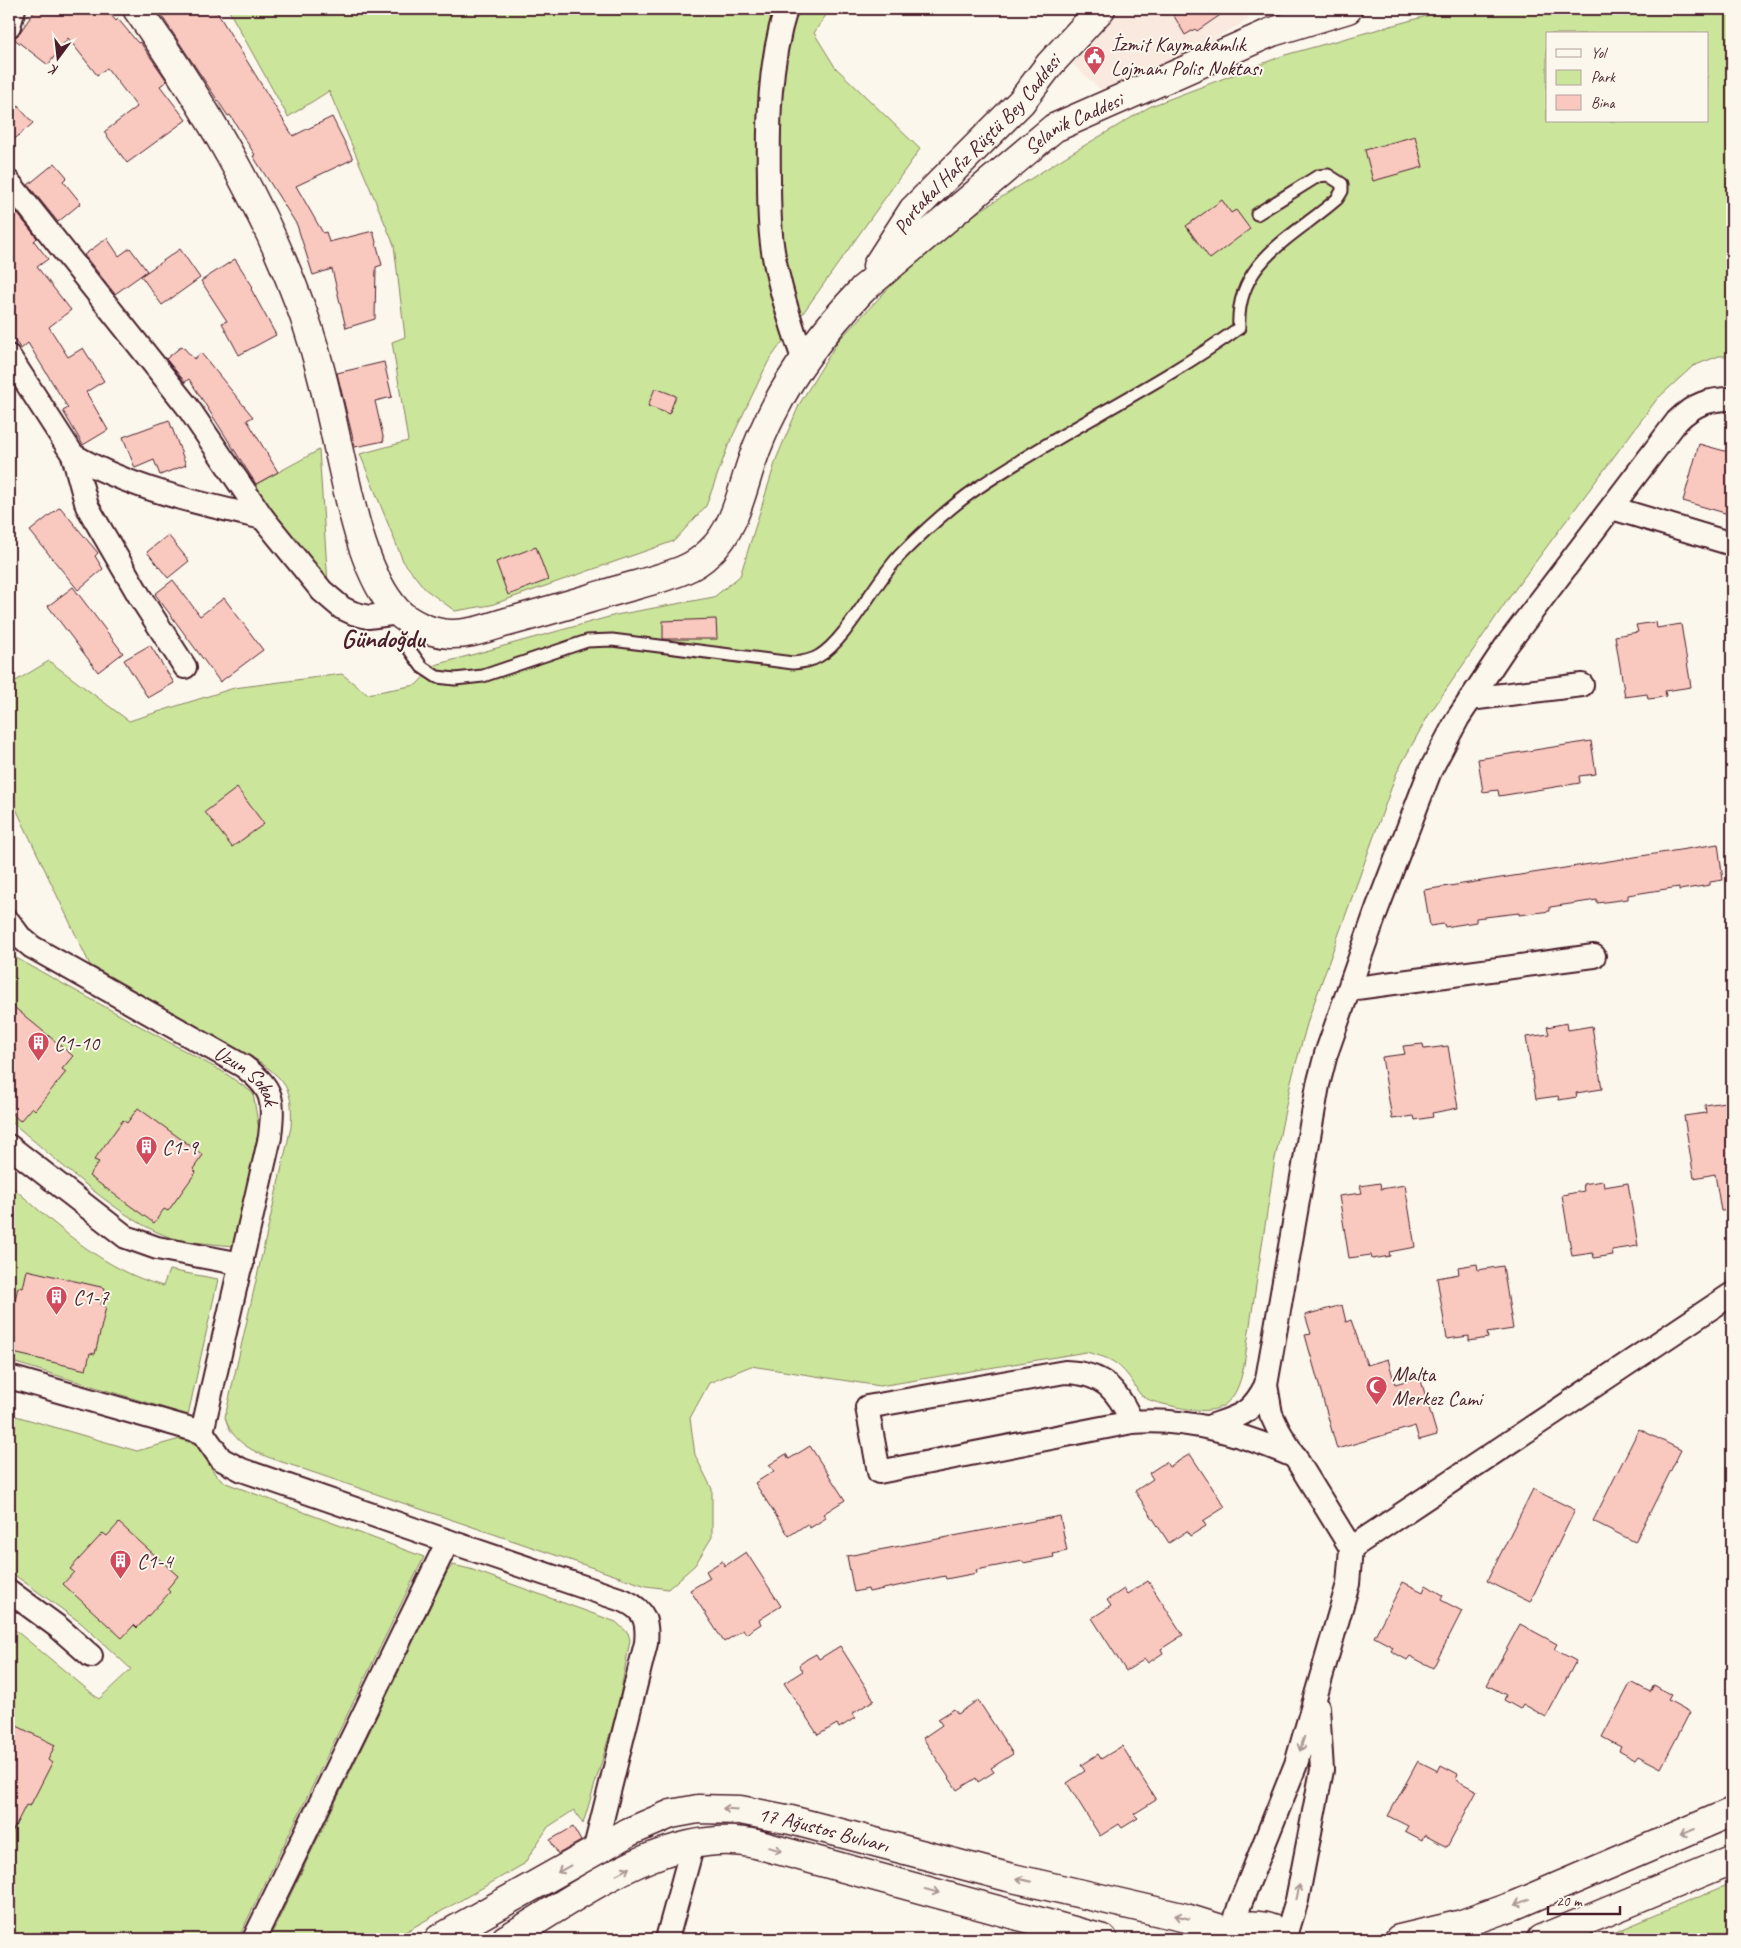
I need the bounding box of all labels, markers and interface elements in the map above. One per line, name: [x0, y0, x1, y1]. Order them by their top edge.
place label: İzmit Kaymakamlık Lojmanı Polis Noktası: [1111, 31, 1263, 81]
north arrow: [32, 32, 82, 82]
legend: [1546, 32, 1708, 122]
public building icon: İzmit Kaymakamlık Lojmanı Polis Noktası: [1083, 44, 1107, 75]
text: Yol: [1591, 44, 1608, 63]
street label: Portakal Hafız Rüştü Bey Caddesi: [888, 46, 1068, 240]
text: K: [46, 60, 60, 79]
text: Park: [1591, 68, 1616, 87]
street label: Selanik Caddesi: [1019, 85, 1129, 161]
text: Bina: [1591, 94, 1616, 113]
district label: Gündoğdu: [341, 622, 427, 655]
place label: C1-10: [54, 1030, 101, 1056]
building icon: C1-10: [26, 1031, 50, 1062]
street label: Uzun Sokak: [209, 1039, 285, 1110]
place label: C1-9: [162, 1134, 199, 1160]
building icon: C1-9: [134, 1135, 158, 1166]
place label: C1-7: [73, 1284, 110, 1310]
building icon: C1-7: [45, 1285, 69, 1316]
place label: Malta Merkez Cami: [1392, 1361, 1485, 1411]
mosque icon: Malta Merkez Cami: [1364, 1374, 1388, 1405]
place label: C1-4: [137, 1548, 175, 1574]
building icon: C1-4: [109, 1549, 133, 1580]
one-way arrow: [1297, 1736, 1307, 1752]
street label: 17 Ağustos Bulvarı: [756, 1801, 893, 1858]
one-way arrow: [722, 1805, 738, 1814]
one-way arrow: [1680, 1827, 1695, 1837]
one-way arrow: [767, 1845, 783, 1854]
one-way arrow: [557, 1865, 572, 1875]
one-way arrow: [616, 1865, 630, 1875]
one-way arrow: [1016, 1875, 1032, 1884]
scale bar: [1548, 1883, 1621, 1915]
one-way arrow: [1294, 1885, 1303, 1901]
one-way arrow: [924, 1887, 940, 1897]
text: 20 m: [1556, 1892, 1583, 1911]
one-way arrow: [1515, 1897, 1530, 1907]
one-way arrow: [1174, 1912, 1190, 1922]

